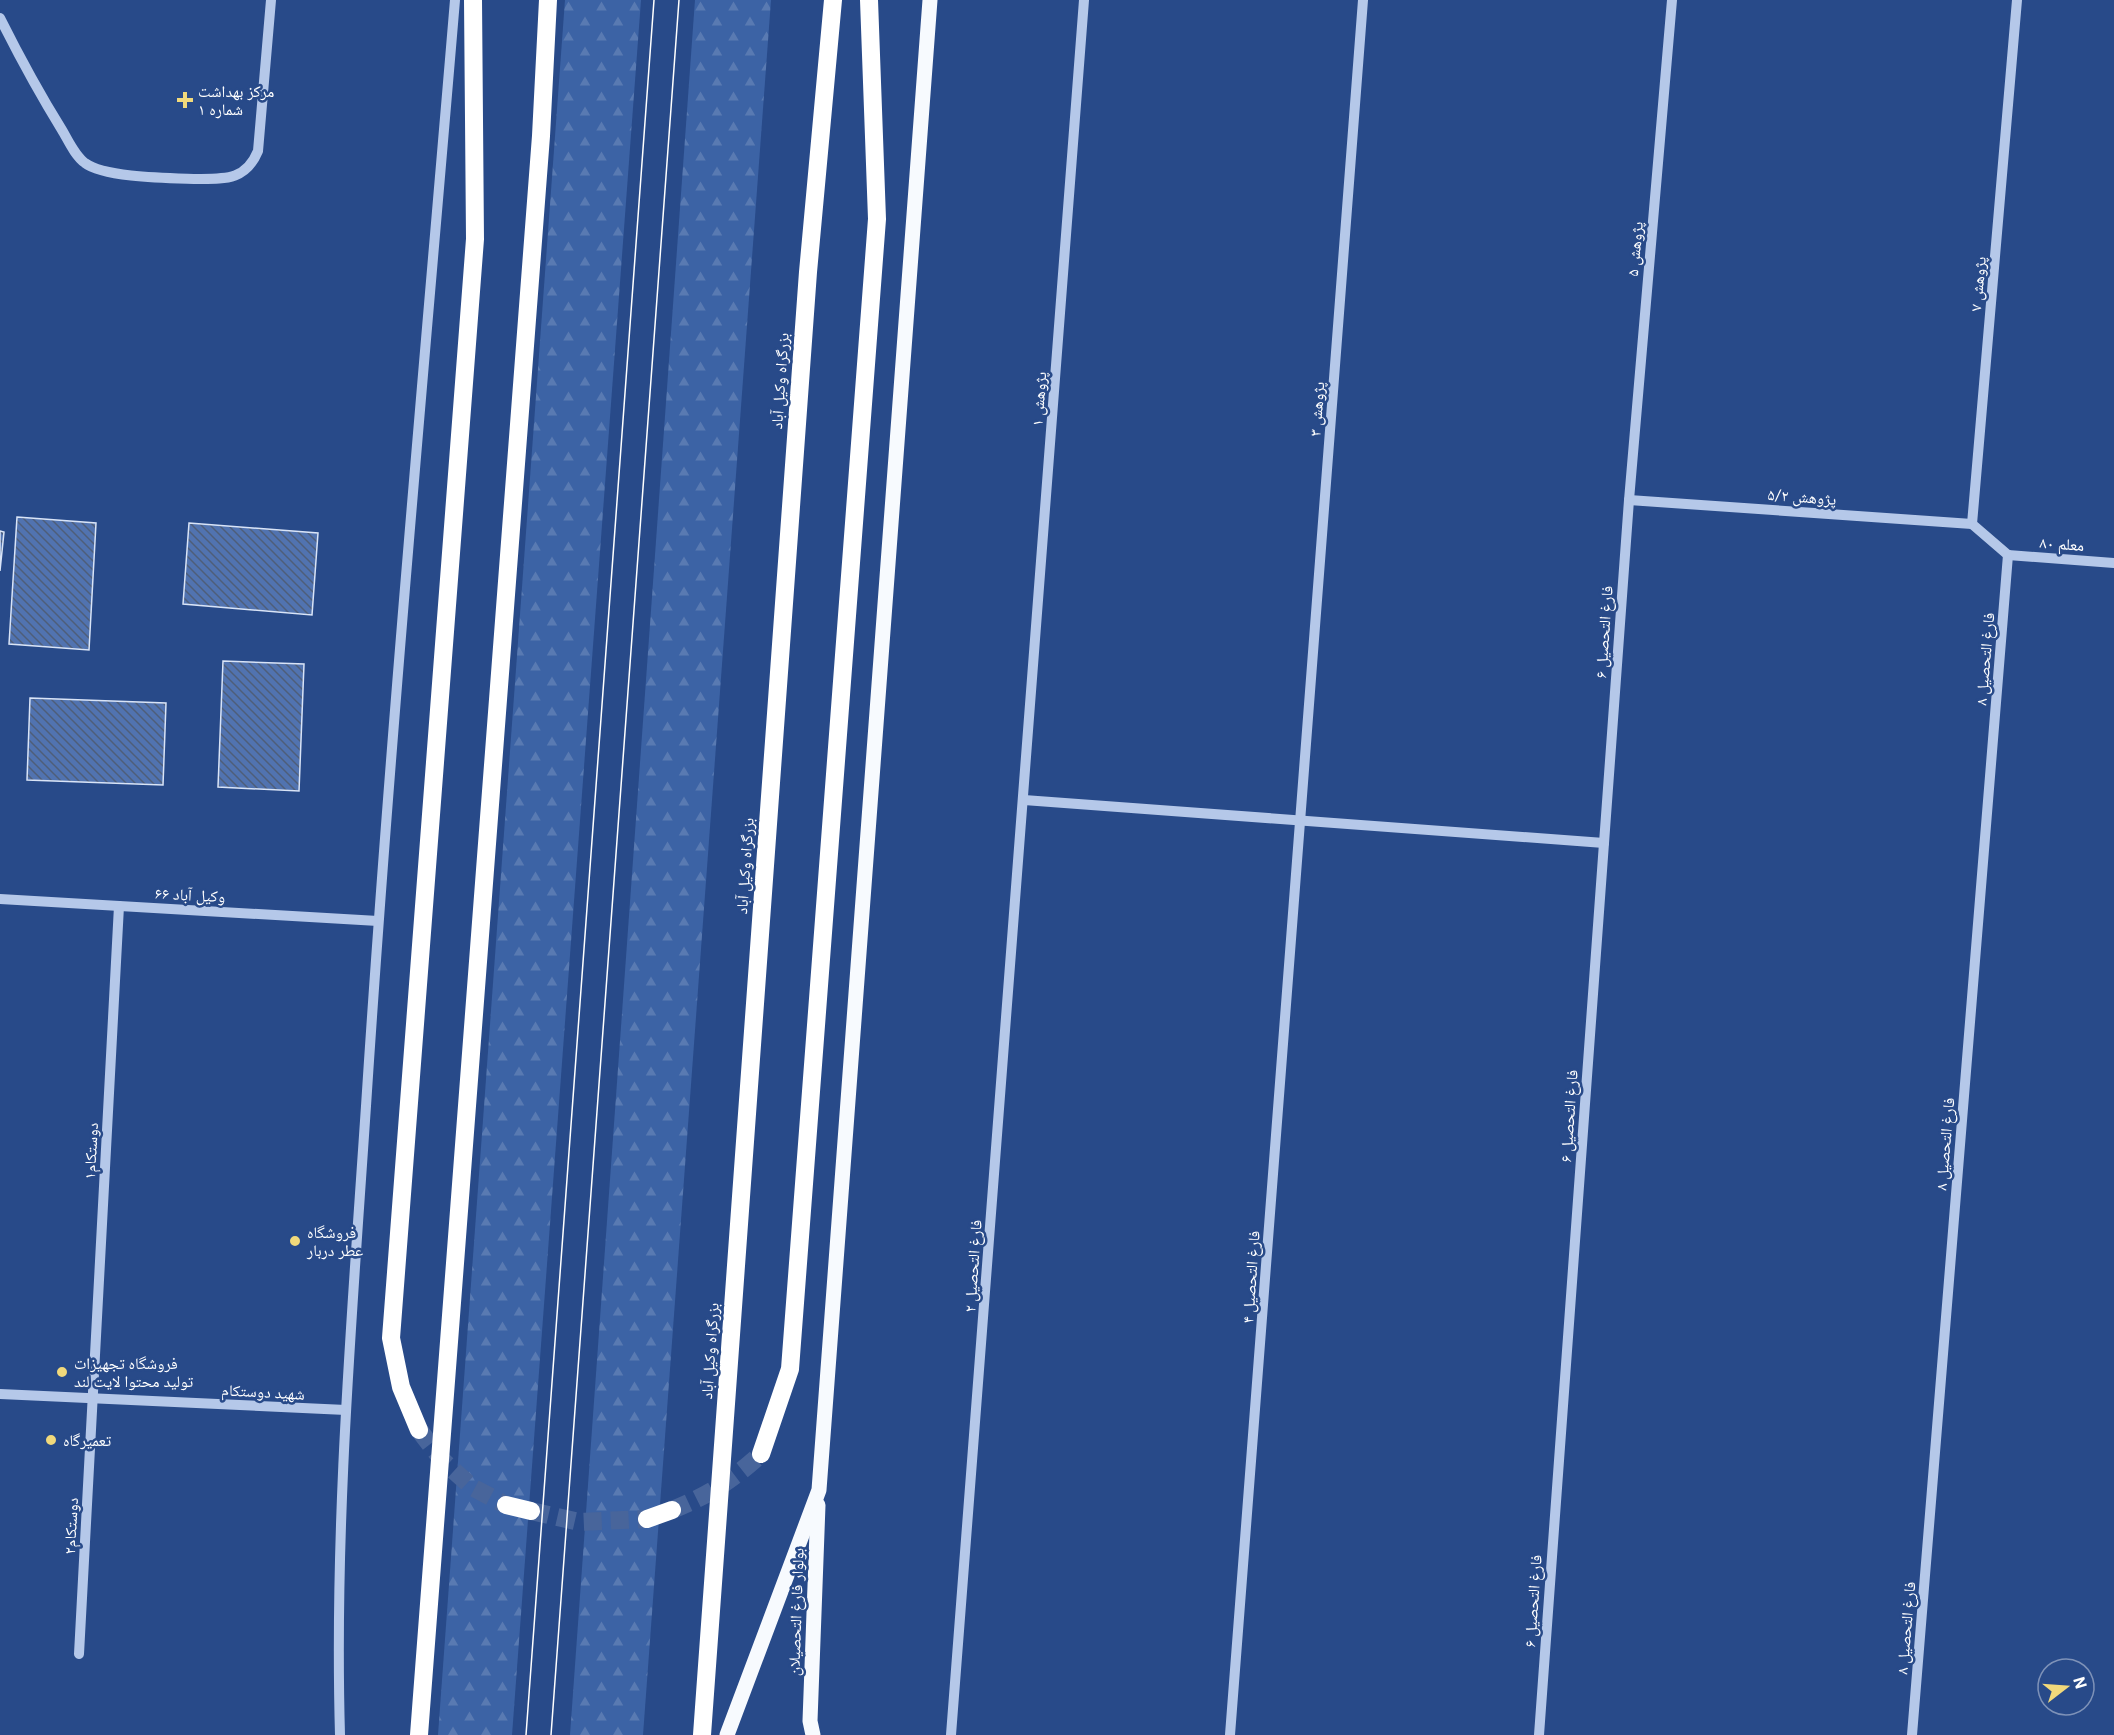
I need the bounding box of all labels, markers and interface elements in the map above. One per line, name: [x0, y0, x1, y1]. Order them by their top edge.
place label: مرکز بهداشت شماره ۱: [198, 82, 274, 119]
marker: مرکز بهداشت شماره ۱: [176, 91, 194, 109]
street label: پژوهش ۵: [1623, 221, 1648, 277]
street label: پژوهش ۷: [1966, 256, 1991, 312]
street label: بزرگراه وکیل آباد: [767, 332, 794, 430]
street label: پژوهش ۱: [1028, 371, 1051, 427]
street label: پژوهش ۳: [1306, 381, 1329, 437]
street label: پژوهش ۵/۲: [1767, 485, 1837, 510]
street label: معلم ۸۰: [2039, 533, 2085, 556]
street label: فارغ التحصیل ۶: [1591, 585, 1618, 679]
street label: فارغ التحصیل ۸: [1971, 612, 2000, 706]
street label: بزرگراه وکیل آباد: [732, 817, 759, 915]
street label: وکیل آباد ۶۶: [154, 884, 226, 907]
street label: فارغ التحصیل ۶: [1556, 1069, 1583, 1163]
street label: فارغ التحصیل ۸: [1931, 1097, 1960, 1191]
street label: دوستکام۱: [80, 1122, 103, 1180]
street label: فارغ التحصیل ۲: [960, 1219, 987, 1313]
place label: فروشگاه عطر دربار: [306, 1223, 363, 1260]
street label: فارغ التحصیل ۴: [1238, 1230, 1265, 1324]
marker: فروشگاه عطر دربار: [288, 1234, 302, 1248]
street label: بزرگراه وکیل آباد: [697, 1302, 724, 1400]
place label: فروشگاه تجهیزات تولید محتوا لایت لند: [74, 1354, 193, 1391]
marker: فروشگاه تجهیزات تولید محتوا لایت لند: [55, 1365, 69, 1379]
street label: شهید دوستکام: [221, 1380, 305, 1405]
place label: تعمیرگاه: [63, 1431, 111, 1450]
marker: تعمیرگاه: [44, 1433, 58, 1447]
street label: دوستکام۲: [60, 1497, 83, 1555]
street label: بولوار فارغ التحصیلان: [784, 1548, 809, 1676]
street label: فارغ التحصیل ۶: [1520, 1554, 1547, 1648]
street label: فارغ التحصیل ۸: [1892, 1581, 1921, 1675]
north arrow: [2036, 1657, 2096, 1717]
text: N: [2069, 1675, 2091, 1691]

